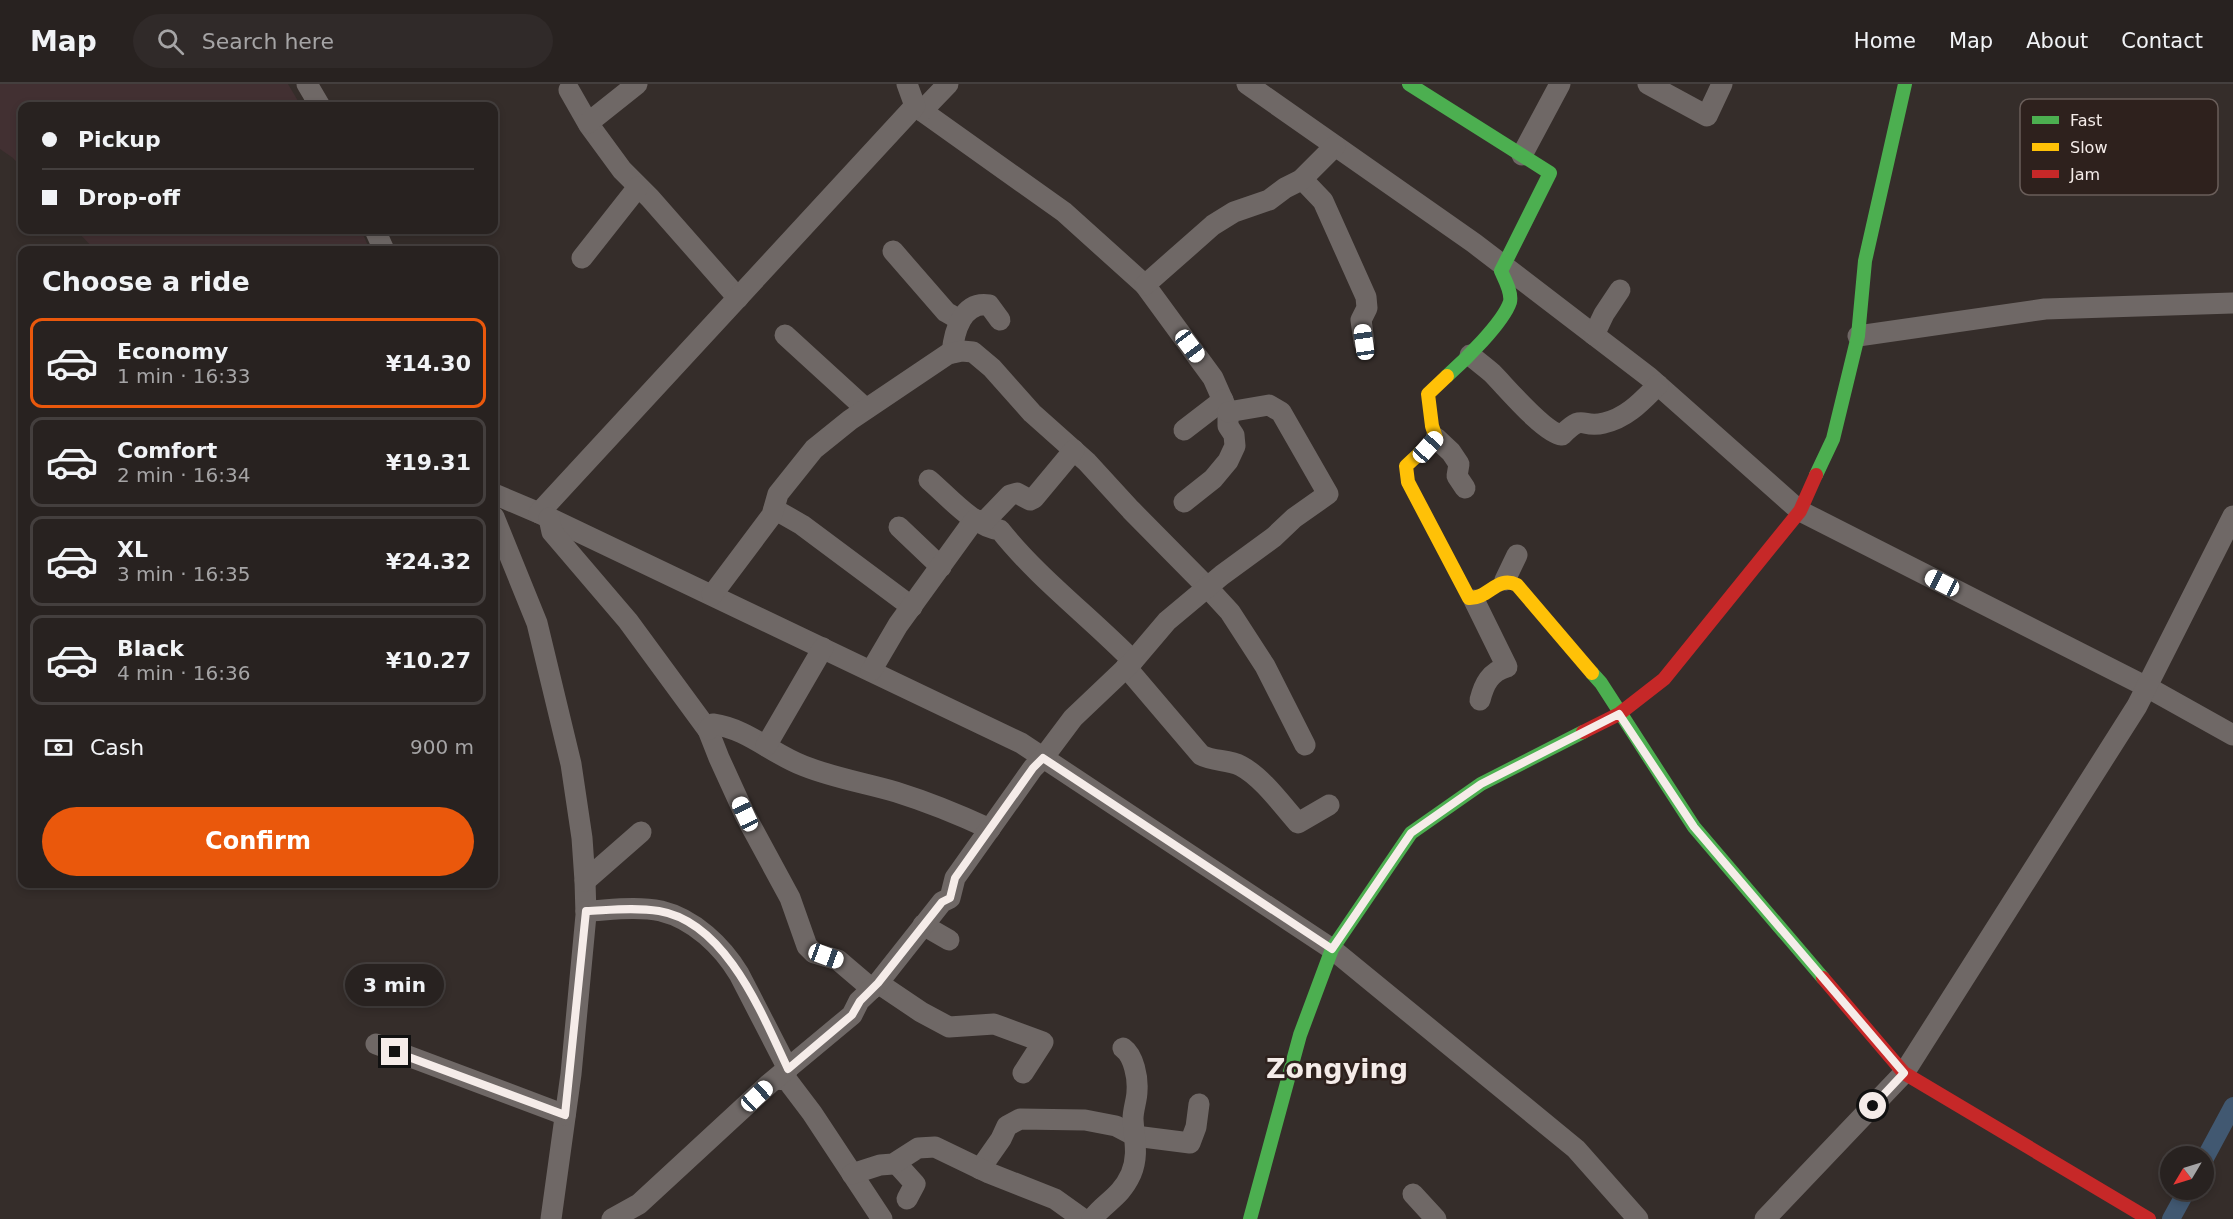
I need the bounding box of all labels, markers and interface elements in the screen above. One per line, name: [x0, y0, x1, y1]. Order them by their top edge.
search box: [133, 14, 553, 68]
text: Map: [30, 25, 97, 58]
icon: search: [154, 25, 187, 58]
text: Search here: [202, 29, 334, 54]
text: Home: [1854, 29, 1916, 53]
text: Map: [1949, 29, 1993, 53]
text: About: [2026, 29, 2088, 53]
text: Contact: [2121, 29, 2203, 53]
legend: [2020, 99, 2218, 195]
text: Fast: [2070, 111, 2102, 130]
text: Pickup: [78, 127, 161, 152]
text: Slow: [2070, 138, 2107, 157]
text: Jam: [2069, 165, 2100, 184]
text: Drop-off: [78, 185, 180, 210]
text: Choose a ride: [42, 266, 250, 297]
car: [1353, 323, 1375, 361]
car: [1172, 326, 1208, 366]
icon: car: [45, 336, 99, 390]
text: Economy: [117, 339, 228, 364]
text: ¥14.30: [386, 351, 471, 376]
text: 1 min · 16:33: [117, 364, 251, 388]
car: [1409, 428, 1447, 466]
icon: car: [45, 435, 99, 489]
text: Comfort: [117, 438, 217, 463]
text: ¥19.31: [386, 450, 471, 475]
text: 2 min · 16:34: [117, 463, 251, 487]
icon: car: [45, 534, 99, 588]
text: XL: [117, 537, 148, 562]
text: ¥24.32: [386, 549, 471, 574]
text: 3 min · 16:35: [117, 562, 251, 586]
car: [1922, 567, 1962, 599]
icon: car: [45, 633, 99, 687]
text: Black: [117, 636, 184, 661]
text: ¥10.27: [386, 648, 471, 673]
text: 4 min · 16:36: [117, 661, 251, 685]
icon: cash: [42, 731, 75, 764]
text: Cash: [90, 735, 144, 760]
text: 900 m: [410, 735, 474, 759]
car: [729, 794, 761, 834]
button: Confirm: [42, 807, 474, 876]
car: [806, 941, 846, 971]
callout: 3 min: [346, 965, 444, 1007]
text: 3 min: [363, 973, 426, 997]
route end: [381, 1038, 408, 1065]
district label: Zongying: [1266, 1053, 1408, 1084]
car: [738, 1077, 776, 1115]
route start: [1859, 1092, 1886, 1119]
north arrow: [2160, 1146, 2214, 1200]
map controls: [2160, 1146, 2214, 1200]

